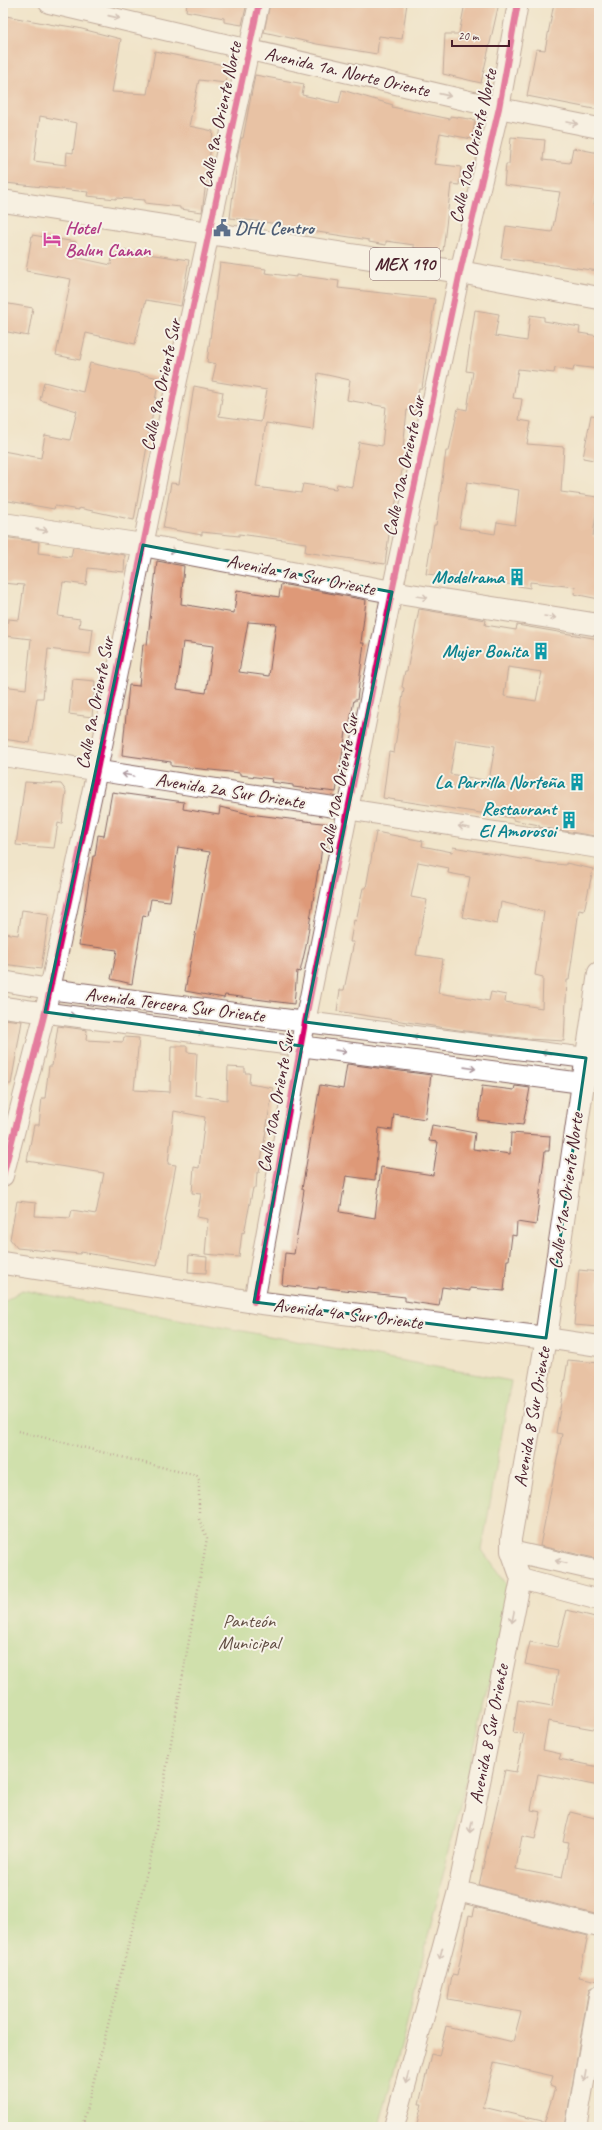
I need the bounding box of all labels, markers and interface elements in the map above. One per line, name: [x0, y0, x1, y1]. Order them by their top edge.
one-way arrow: [107, 14, 120, 22]
scale bar: [452, 22, 509, 48]
text: 20 m: [458, 28, 480, 44]
street label: Calle 9a. Oriente Norte: [193, 38, 248, 190]
street label: Avenida 1a. Norte Oriente: [262, 41, 433, 103]
street label: Calle 10a. Oriente Norte: [444, 65, 503, 225]
one-way arrow: [438, 92, 451, 99]
one-way arrow: [565, 119, 578, 127]
place label: Hotel Balun Canan: [65, 216, 152, 262]
place label: DHL Centro: [235, 216, 316, 240]
public building icon: DHL Centro: [212, 218, 232, 238]
hotel icon: Hotel Balun Canan: [42, 229, 62, 249]
road number: MEX 190: [370, 248, 440, 280]
street label: Calle 9a. Oriente Sur: [135, 315, 187, 453]
street label: Calle 10a. Oriente Sur: [377, 392, 431, 538]
one-way arrow: [35, 526, 48, 534]
one-way arrow: [163, 547, 176, 555]
street label: Avenida 1a Sur Oriente: [225, 549, 379, 601]
place label: Modelrama: [432, 565, 506, 589]
building icon: Modelrama: [507, 567, 527, 587]
one-way arrow: [415, 593, 428, 601]
one-way arrow: [543, 613, 556, 621]
street label: Calle 9a. Oriente Sur: [70, 633, 120, 771]
place label: Mujer Bonita: [442, 639, 529, 663]
building icon: Mujer Bonita: [531, 641, 551, 661]
street label: Calle 10a. Oriente Sur: [314, 710, 365, 856]
street label: Avenida 2a Sur Oriente: [154, 767, 308, 815]
place label: La Parrilla Norteña: [435, 770, 566, 794]
one-way arrow: [122, 771, 135, 779]
building icon: La Parrilla Norteña: [567, 772, 587, 792]
place label: Restaurant El Amorosoi: [479, 797, 559, 843]
building icon: Restaurant El Amorosoi: [559, 810, 579, 830]
one-way arrow: [458, 823, 471, 831]
street label: Avenida Tercera Sur Oriente: [84, 982, 268, 1028]
one-way arrow: [63, 1011, 76, 1019]
one-way arrow: [191, 1028, 204, 1036]
street label: Calle 10a. Oriente Sur: [252, 1028, 301, 1174]
one-way arrow: [412, 1033, 425, 1041]
one-way arrow: [334, 1047, 347, 1055]
one-way arrow: [541, 1050, 554, 1057]
one-way arrow: [463, 1064, 476, 1072]
street label: Calle 11a. Oriente Norte: [543, 1110, 589, 1271]
street label: Avenida 4a Sur Oriente: [272, 1293, 426, 1335]
street label: Avenida 8 Sur Oriente: [508, 1344, 556, 1489]
one-way arrow: [555, 1557, 568, 1565]
park label: Panteón Municipal: [218, 1609, 284, 1655]
one-way arrow: [509, 1610, 517, 1623]
street label: Avenida 8 Sur Oriente: [464, 1661, 515, 1806]
one-way arrow: [467, 1820, 475, 1833]
one-way arrow: [437, 1946, 444, 1959]
one-way arrow: [581, 2069, 589, 2082]
one-way arrow: [403, 2072, 410, 2085]

